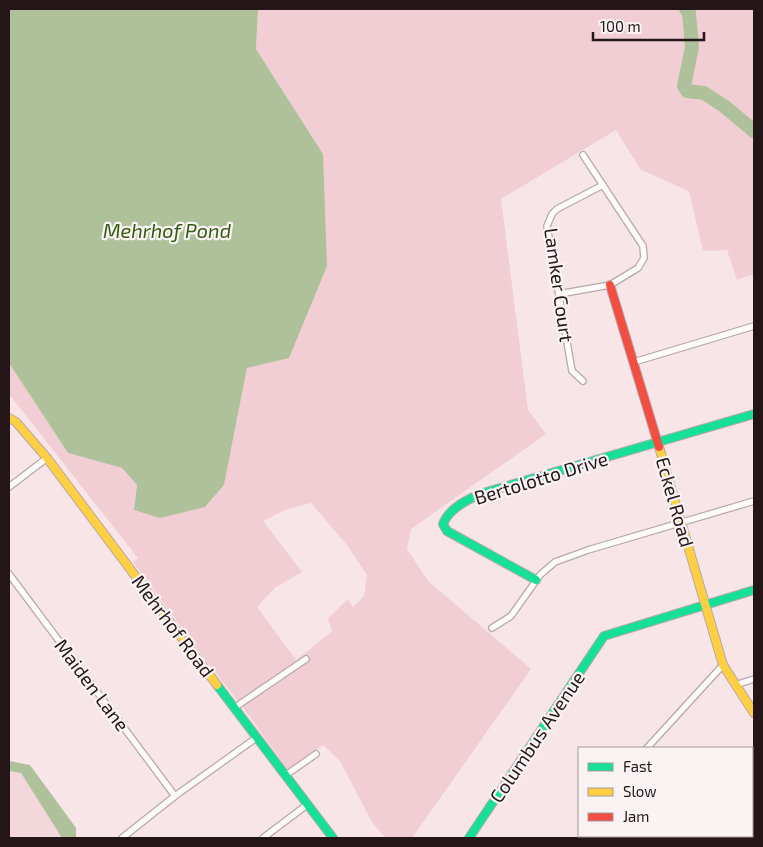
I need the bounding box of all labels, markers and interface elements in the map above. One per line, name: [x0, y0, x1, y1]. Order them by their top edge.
scale bar: [593, 10, 704, 42]
text: 100 m: [600, 17, 641, 35]
water label: Mehrhof Pond: [103, 218, 232, 242]
street label: Lamker Court: [540, 226, 579, 344]
street label: Bertolotto Drive: [471, 446, 611, 509]
street label: Eckel Road: [652, 454, 699, 550]
street label: Mehrhof Road: [127, 570, 219, 681]
street label: Maiden Lane: [50, 634, 135, 735]
street label: Columbus Avenue: [484, 667, 589, 807]
legend: [578, 747, 753, 837]
text: Fast: [623, 757, 653, 775]
text: Slow: [623, 782, 657, 800]
text: Jam: [623, 807, 649, 825]

